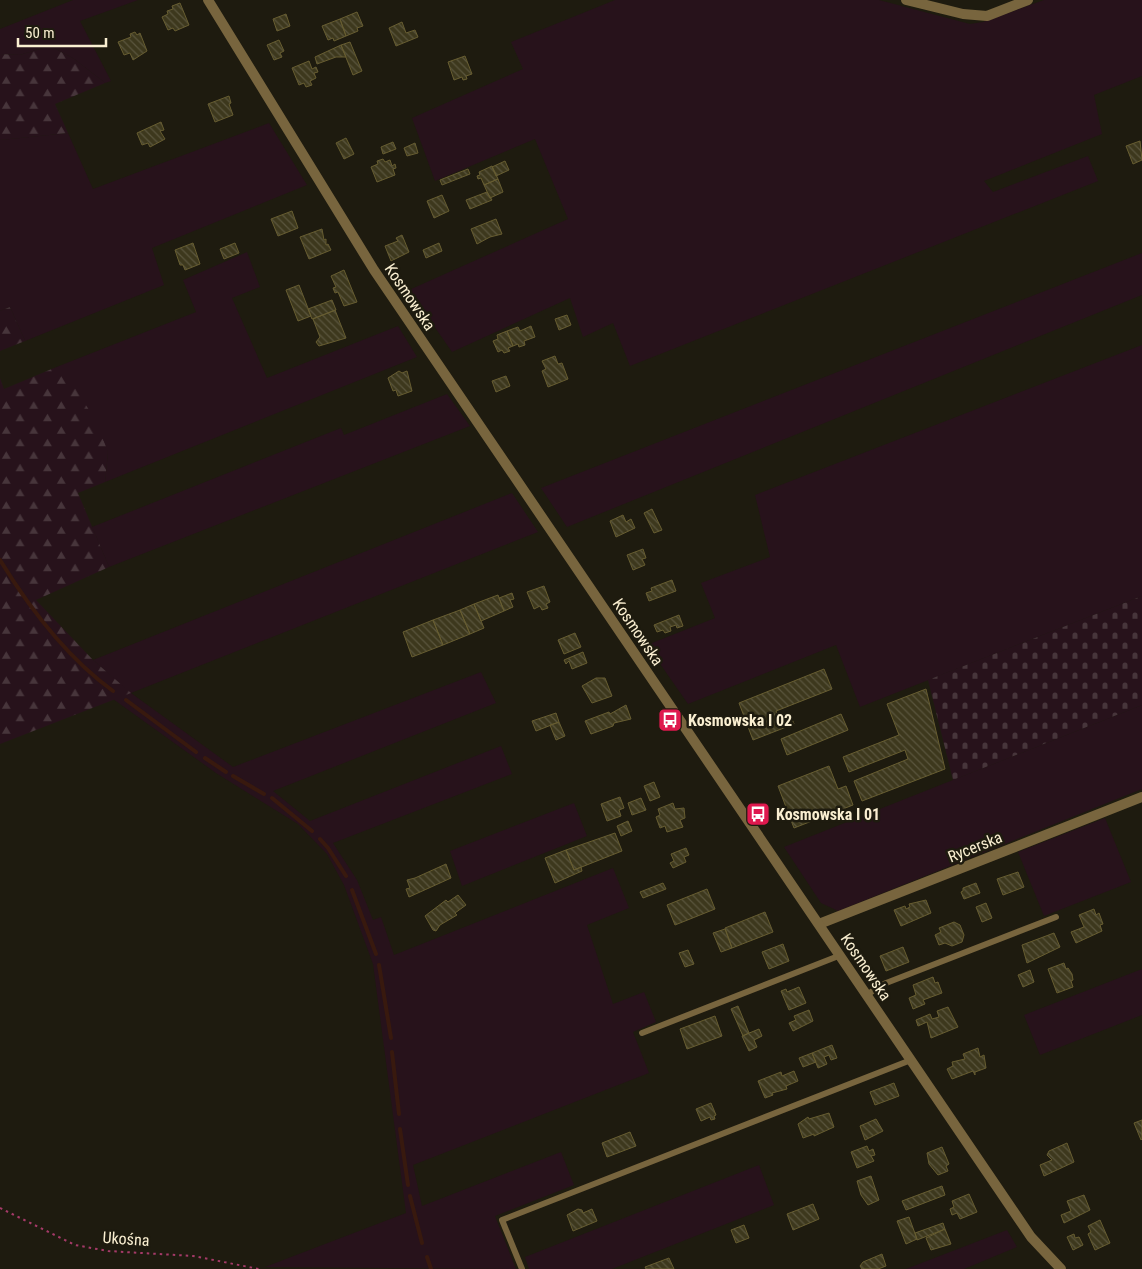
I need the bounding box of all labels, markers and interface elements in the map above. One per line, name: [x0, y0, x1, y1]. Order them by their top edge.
scale bar: [18, 15, 105, 47]
text: 50 m: [25, 24, 55, 42]
street label: Kosmowska: [381, 260, 439, 334]
street label: Kosmowska: [609, 595, 667, 669]
bus stop icon: Kosmowska I 02: [657, 707, 683, 733]
place label: Kosmowska I 02: [688, 711, 792, 730]
bus stop icon: Kosmowska I 01: [745, 801, 771, 827]
place label: Kosmowska I 01: [776, 805, 880, 824]
street label: Rycerska: [945, 828, 1005, 866]
street label: Kosmowska: [837, 930, 895, 1004]
street label: Ukośna: [102, 1228, 150, 1250]

